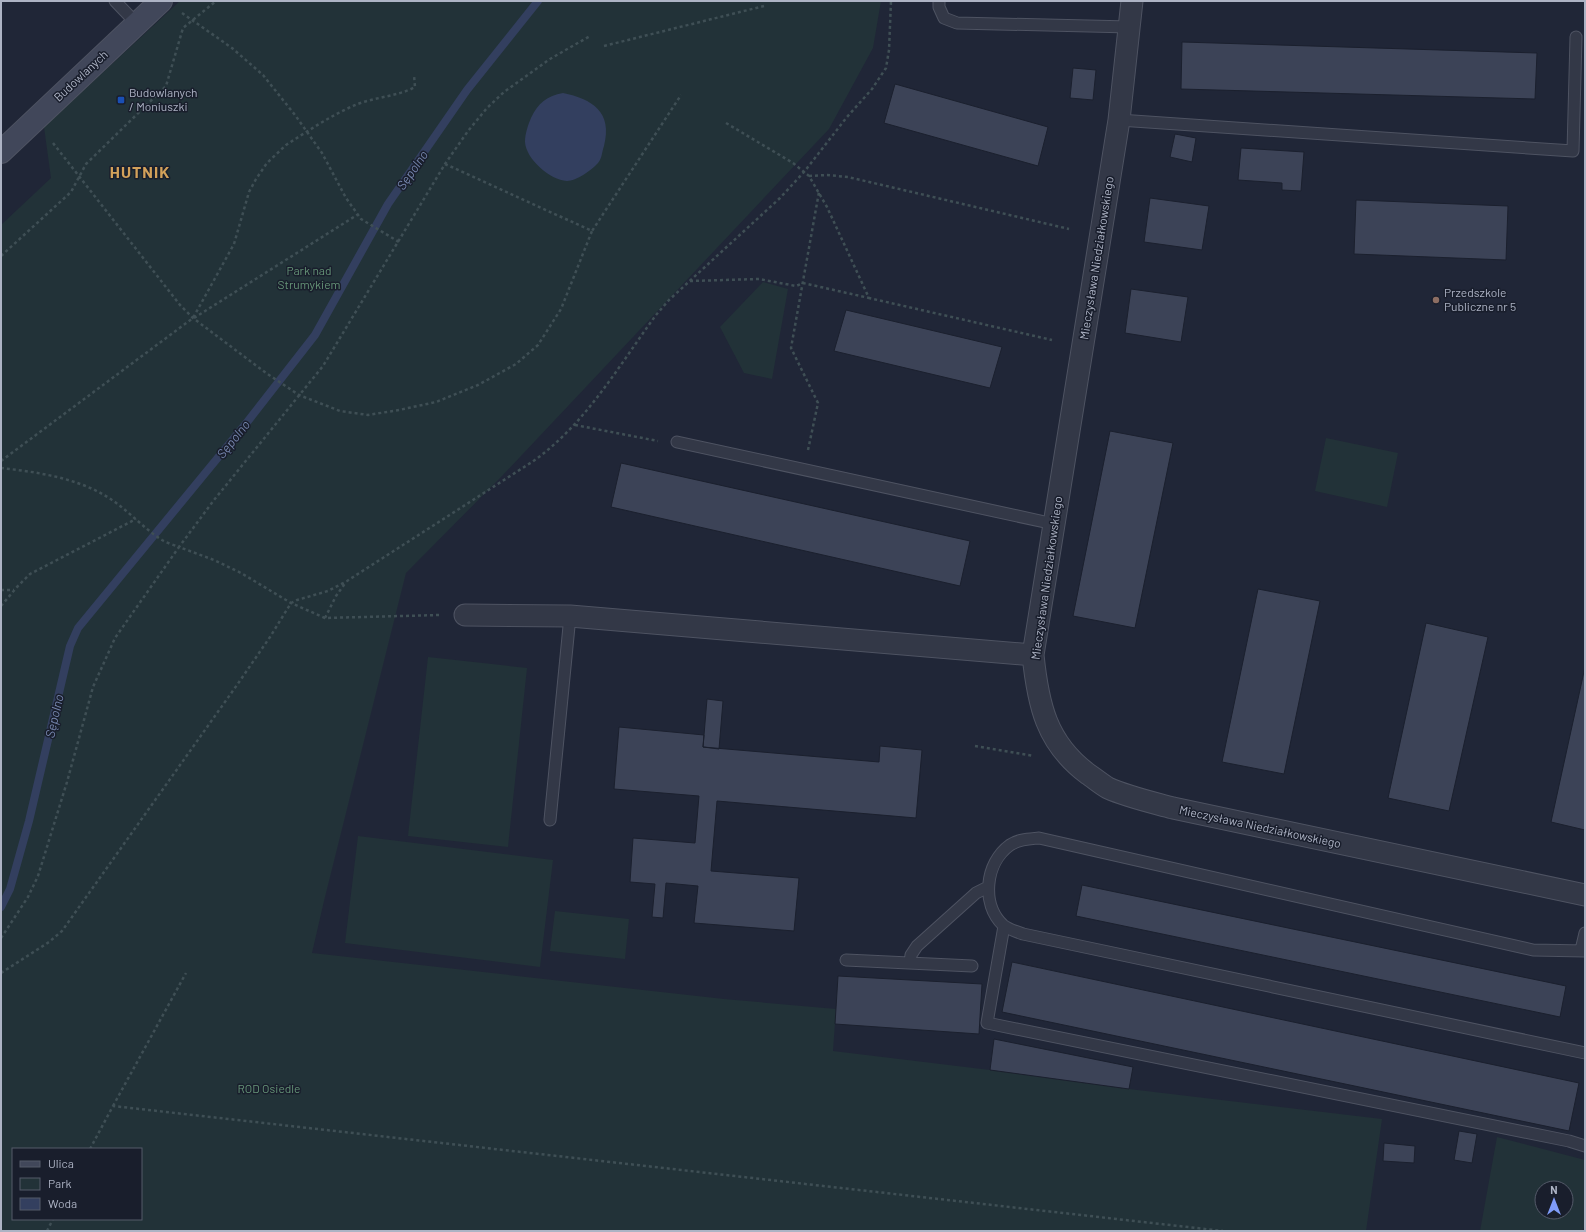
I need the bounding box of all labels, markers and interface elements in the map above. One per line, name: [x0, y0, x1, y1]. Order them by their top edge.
street label: Budowlanych: [50, 47, 110, 104]
place label: Budowlanych / Moniuszki: [129, 85, 198, 113]
marker: Budowlanych / Moniuszki: [116, 95, 126, 105]
water label: Sępolno: [393, 147, 431, 193]
district label: HUTNIK: [110, 162, 170, 181]
street label: Mieczysława Niedziałkowskiego: [1076, 175, 1116, 340]
park label: Park nad Strumykiem: [278, 263, 341, 291]
place label: Przedszkole Publiczne nr 5: [1444, 285, 1516, 313]
marker: Przedszkole Publiczne nr 5: [1431, 295, 1441, 305]
water label: Sępolno: [213, 417, 253, 461]
street label: Mieczysława Niedziałkowskiego: [1028, 495, 1064, 661]
water label: Sępolno: [41, 692, 67, 739]
street label: Mieczysława Niedziałkowskiego: [1178, 802, 1342, 850]
park label: ROD Osiedle: [237, 1081, 301, 1095]
legend: [12, 1148, 142, 1220]
text: Ulica: [48, 1156, 74, 1170]
text: Park: [48, 1176, 72, 1190]
north arrow: [1534, 1180, 1574, 1220]
text: N: [1550, 1183, 1558, 1196]
text: Woda: [48, 1196, 77, 1210]

